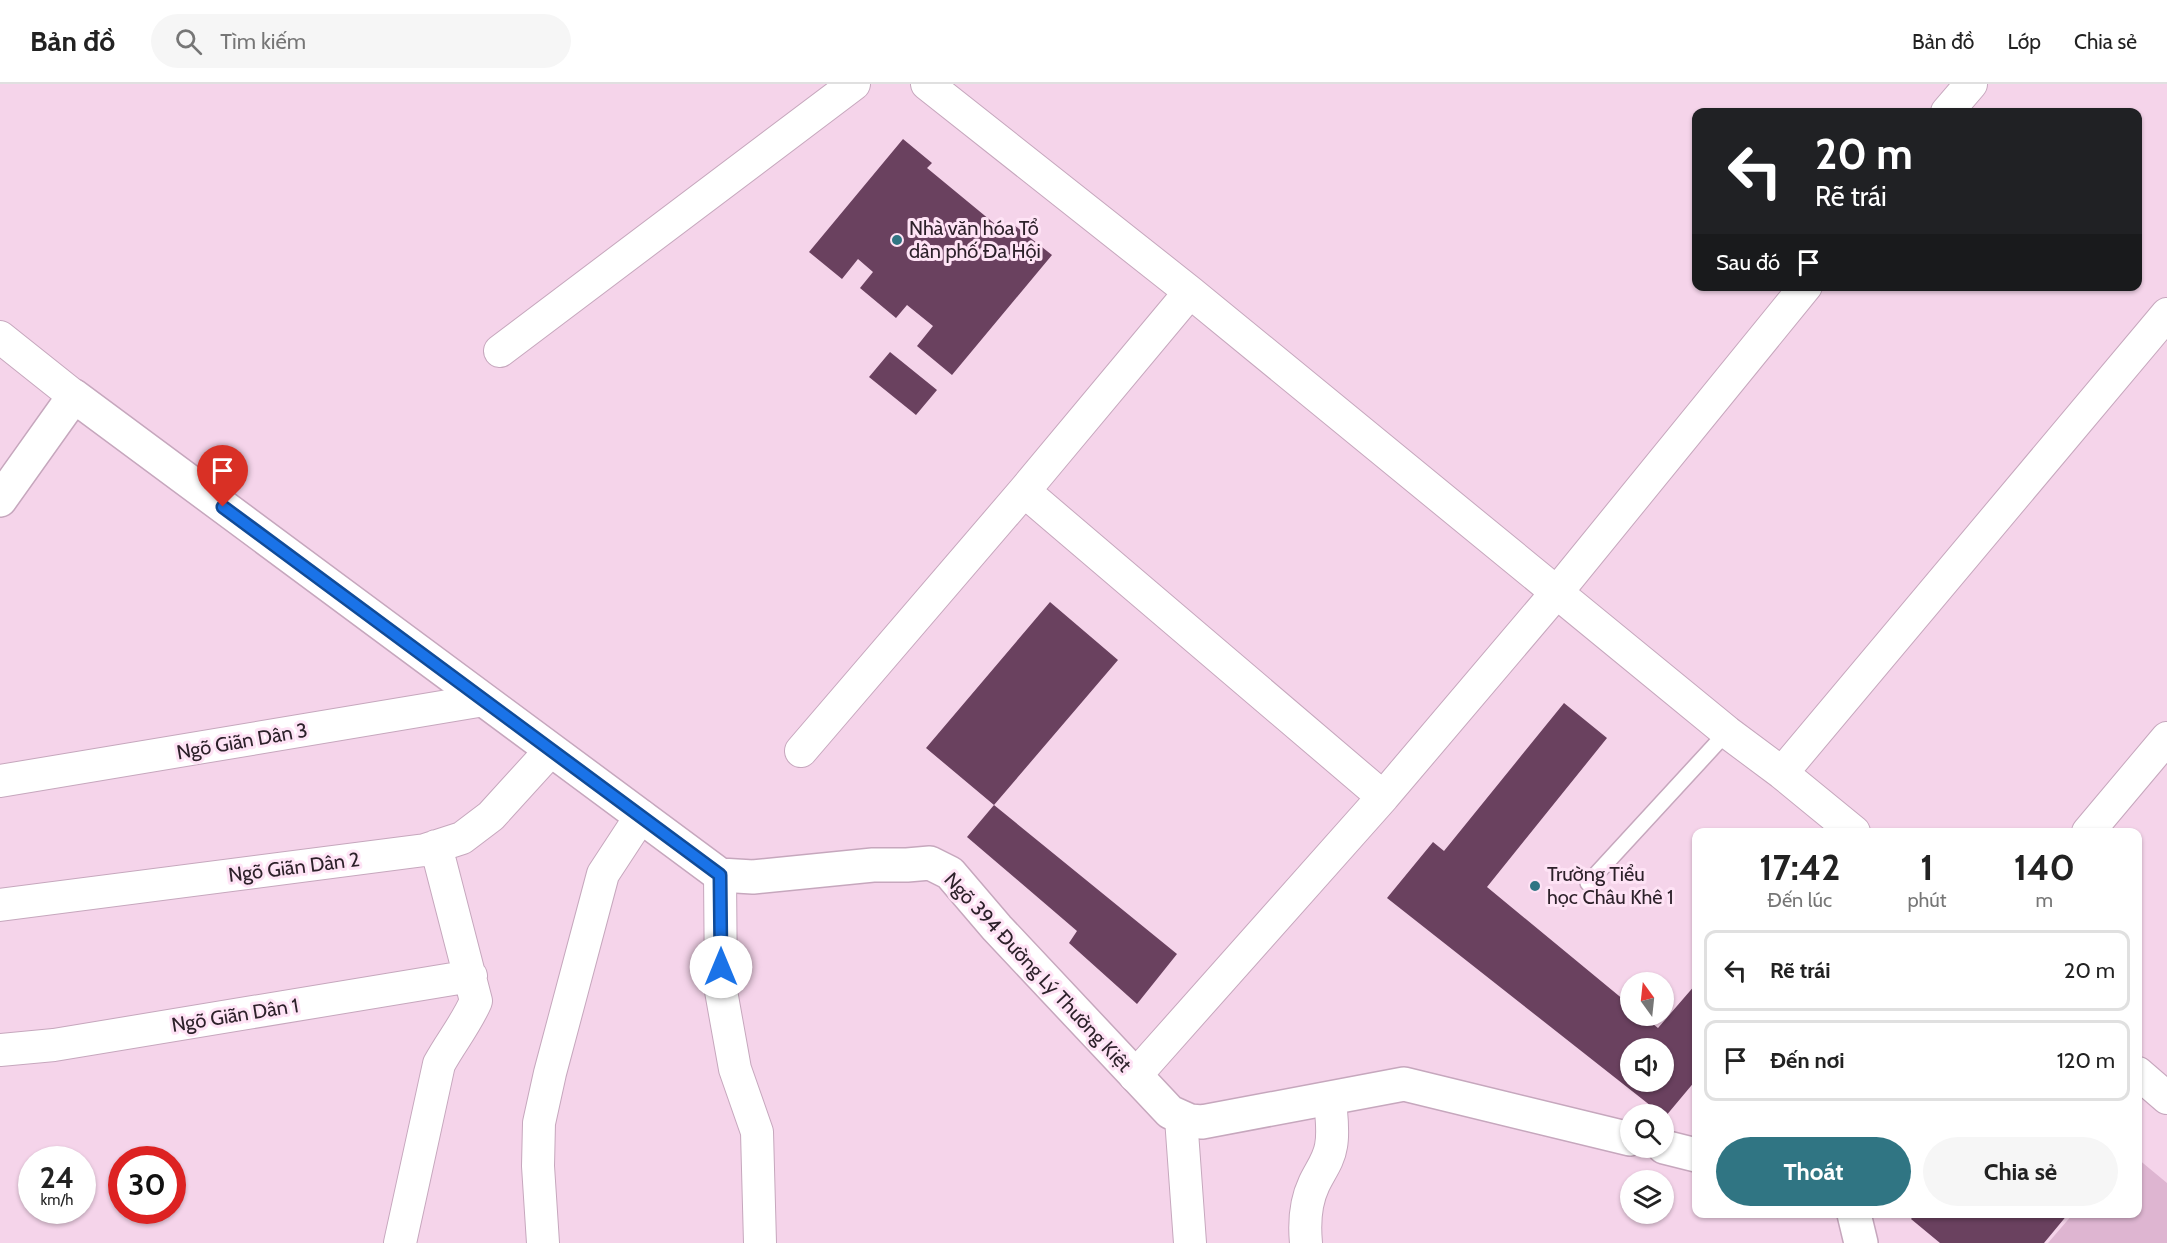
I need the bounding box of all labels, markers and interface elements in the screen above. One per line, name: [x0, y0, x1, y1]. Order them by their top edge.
search box: [151, 14, 571, 68]
text: Bản đồ: [30, 24, 115, 58]
icon: search: [172, 25, 205, 58]
text: Tìm kiếm: [220, 28, 306, 55]
text: Bản đồ: [1912, 29, 1974, 54]
text: Lớp: [2007, 29, 2041, 54]
text: Chia sẻ: [2074, 29, 2137, 54]
text: 20 m: [1815, 128, 1913, 180]
icon: left: [1716, 132, 1794, 210]
text: Rẽ trái: [1815, 180, 1887, 213]
place label: Nhà văn hóa Tổ dân phố Đa Hội: [909, 216, 1041, 263]
marker: Nhà văn hóa Tổ dân phố Đa Hội: [890, 233, 904, 247]
icon: arrive: [1792, 246, 1825, 279]
text: Sau đó: [1716, 249, 1780, 276]
pin: [197, 445, 248, 507]
icon: arrive: [206, 454, 239, 487]
street label: Ngõ Giãn Dân 3: [175, 718, 309, 764]
text: 17:42: [1759, 845, 1840, 889]
text: 1: [1920, 845, 1934, 889]
text: 140: [2014, 845, 2075, 889]
street label: Ngõ Giãn Dân 2: [227, 847, 361, 887]
place label: Trường Tiểu học Châu Khê 1: [1547, 862, 1674, 909]
street label: Ngõ 394 Đường Lý Thường Kiệt: [939, 867, 1137, 1077]
marker: Trường Tiểu học Châu Khê 1: [1528, 879, 1542, 893]
text: Đến lúc: [1767, 888, 1832, 912]
text: phút: [1907, 888, 1947, 912]
text: m: [2036, 888, 2053, 912]
position arrow: [689, 935, 753, 999]
icon: left: [1719, 954, 1752, 987]
text: Rẽ trái: [1770, 957, 1831, 984]
text: 20 m: [2064, 957, 2115, 984]
north arrow: [1620, 972, 1674, 1026]
map controls: [1620, 972, 1674, 1224]
street label: Ngõ Giãn Dân 1: [170, 993, 300, 1037]
button: sound: [1620, 1038, 1674, 1092]
icon: arrive: [1719, 1044, 1752, 1077]
text: Đến nơi: [1770, 1047, 1844, 1074]
text: 120 m: [2057, 1047, 2115, 1074]
button: search: [1620, 1104, 1674, 1158]
button: Thoát: [1716, 1137, 1911, 1206]
button: Chia sẻ: [1923, 1137, 2118, 1206]
speed limit sign: 30: [108, 1146, 186, 1224]
text: 24: [40, 1159, 74, 1196]
button: layers: [1620, 1170, 1674, 1224]
text: km/h: [41, 1191, 73, 1209]

